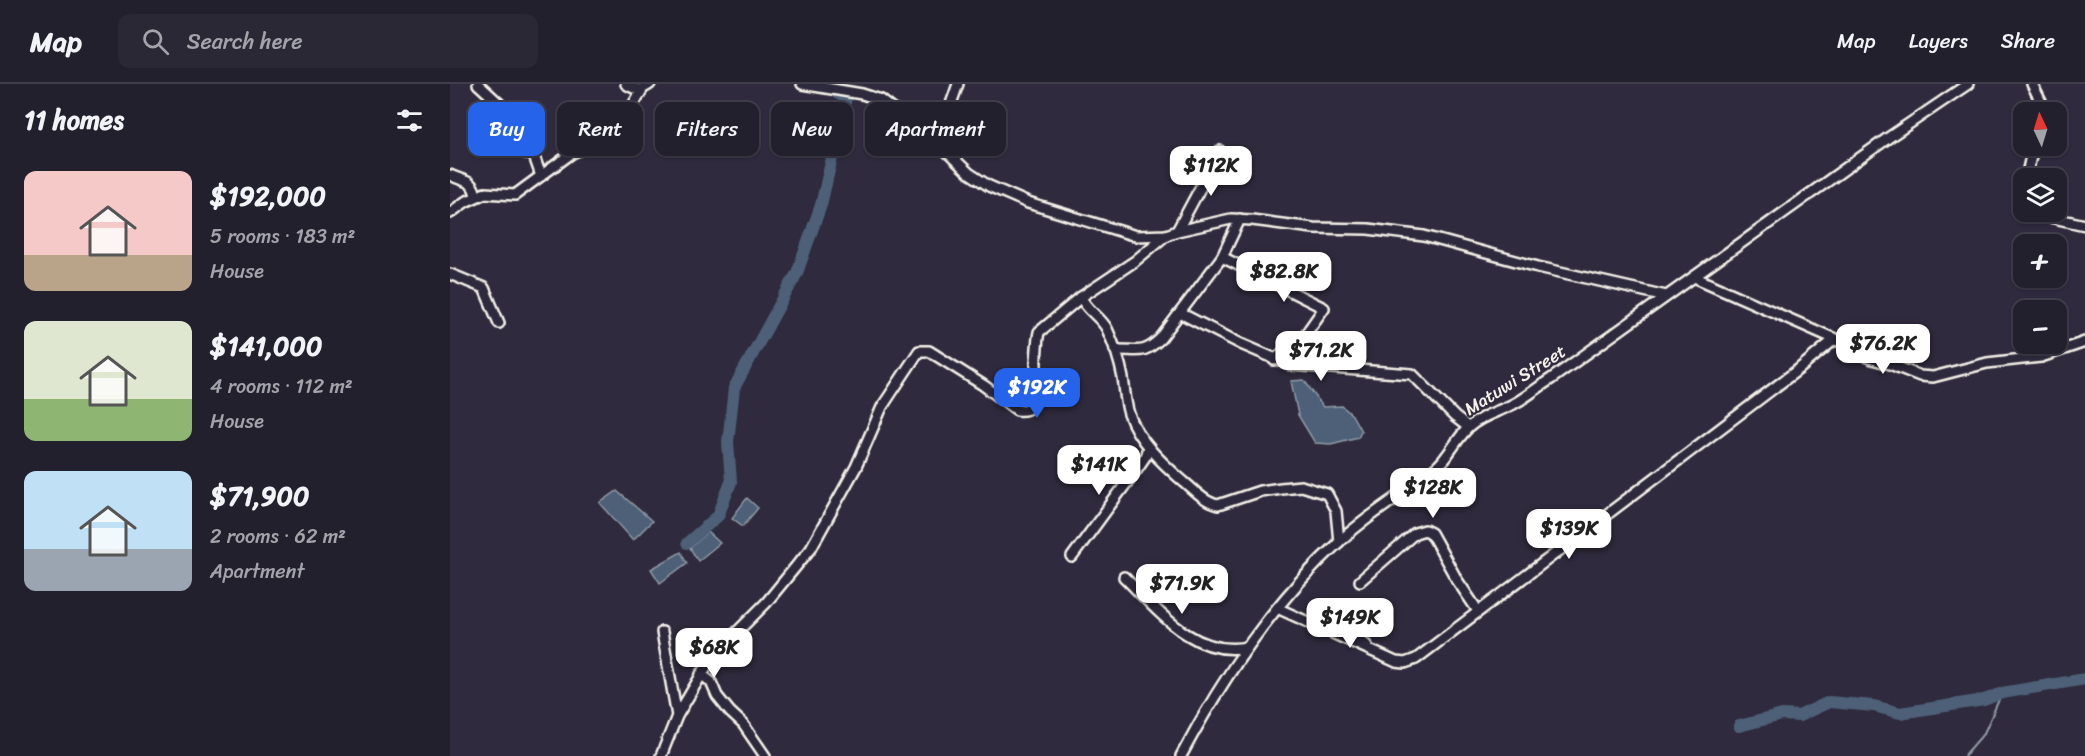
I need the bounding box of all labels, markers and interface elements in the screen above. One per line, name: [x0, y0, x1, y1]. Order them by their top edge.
search box: [118, 14, 538, 68]
text: Map: [30, 17, 82, 66]
text: Search here: [187, 22, 303, 61]
text: Map: [1837, 22, 1876, 60]
text: Layers: [1909, 22, 1968, 60]
text: Share: [2001, 22, 2055, 60]
icon: search: [139, 25, 172, 58]
text: 11 homes: [24, 97, 124, 143]
chip: Buy: [468, 102, 545, 156]
chip: Rent: [557, 102, 643, 156]
chip: Filters: [655, 102, 759, 156]
chip: New: [771, 102, 853, 156]
chip: Apartment: [865, 102, 1006, 156]
north arrow: [2013, 102, 2067, 156]
map controls: [2013, 102, 2067, 354]
icon: filters: [393, 104, 426, 137]
pin: $112K: [1169, 146, 1253, 197]
text: $112K: [1184, 148, 1238, 183]
button: layers: [2013, 168, 2067, 222]
text: $192,000: [210, 173, 326, 219]
icon: home: [72, 195, 144, 267]
text: 5 rooms · 183 m²: [210, 219, 355, 254]
button: +: [2013, 234, 2067, 288]
pin: $82.8K: [1235, 252, 1333, 303]
text: House: [210, 254, 264, 289]
text: $82.8K: [1250, 254, 1318, 289]
button: −: [2013, 300, 2067, 354]
text: $141,000: [210, 323, 322, 369]
pin: $76.2K: [1834, 324, 1932, 375]
text: $76.2K: [1850, 326, 1916, 361]
pin: $71.2K: [1272, 331, 1370, 382]
text: $71.2K: [1289, 333, 1353, 368]
street label: Matuwi Street: [1457, 336, 1573, 424]
icon: home: [72, 345, 144, 417]
pin: $192K: [995, 368, 1079, 419]
text: 4 rooms · 112 m²: [210, 369, 353, 404]
text: $192K: [1008, 370, 1066, 405]
text: House: [210, 404, 264, 439]
pin: $141K: [1057, 445, 1141, 496]
text: $141K: [1071, 447, 1127, 482]
pin: $128K: [1391, 468, 1475, 519]
text: $128K: [1404, 470, 1462, 505]
text: $71,900: [210, 473, 309, 519]
icon: home: [72, 495, 144, 567]
pin: $139K: [1527, 509, 1611, 560]
text: $139K: [1540, 511, 1598, 546]
text: 2 rooms · 62 m²: [210, 519, 346, 554]
text: Apartment: [210, 554, 304, 589]
pin: $71.9K: [1133, 564, 1231, 615]
text: $71.9K: [1150, 566, 1214, 601]
pin: $149K: [1308, 598, 1392, 649]
text: $149K: [1321, 600, 1379, 635]
pin: $68K: [678, 628, 750, 679]
text: $68K: [689, 630, 739, 665]

